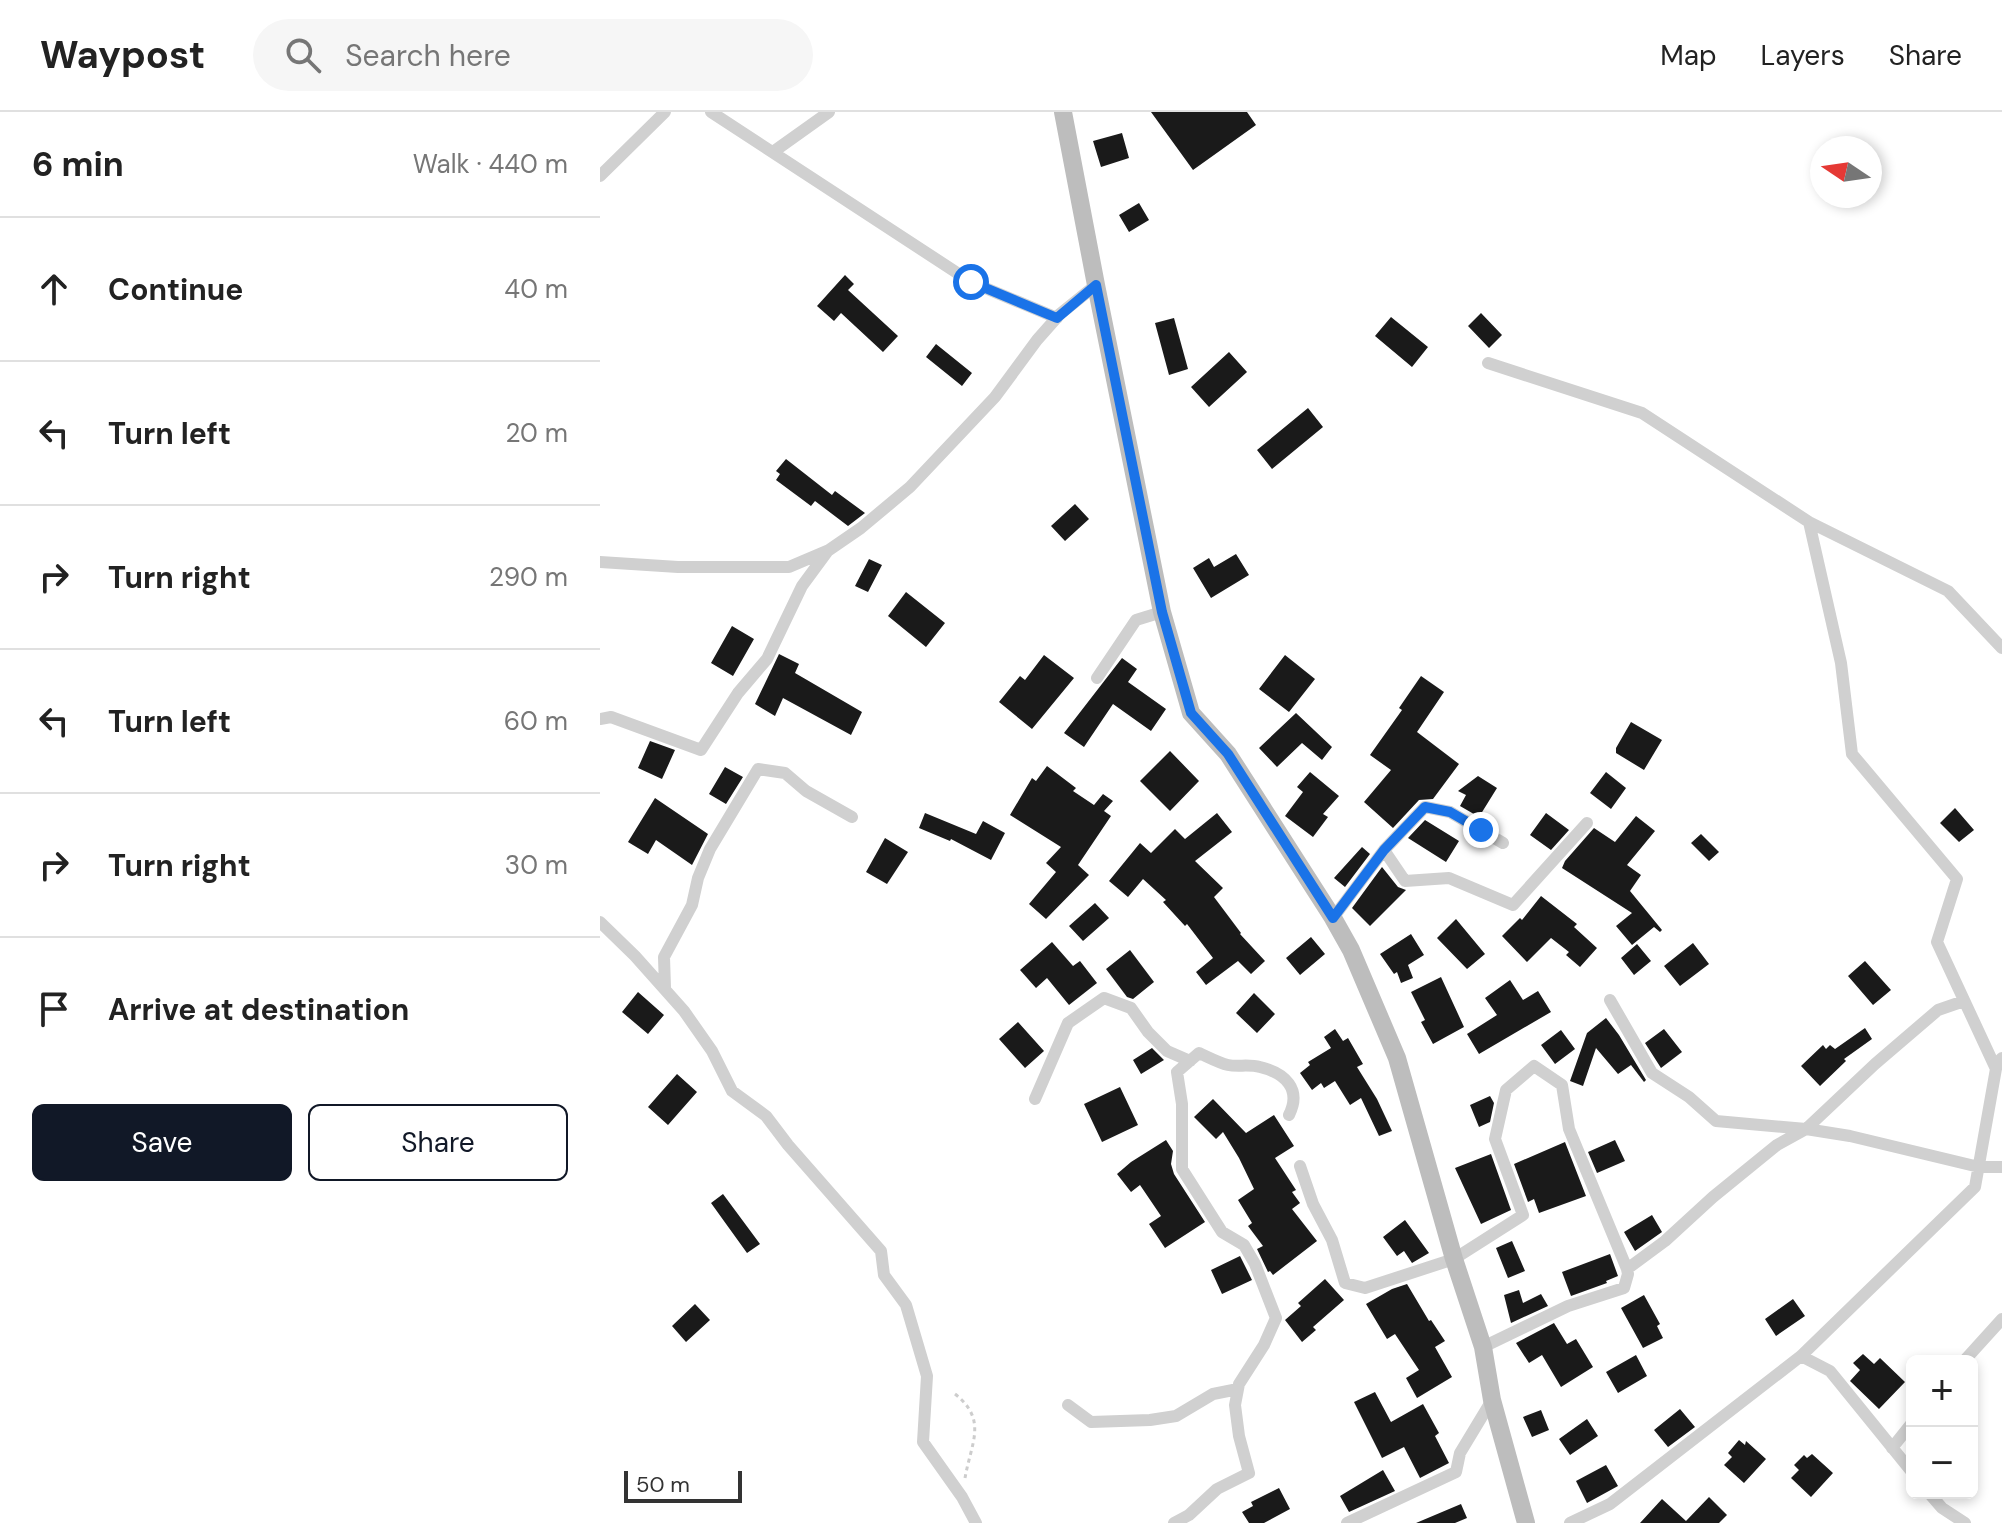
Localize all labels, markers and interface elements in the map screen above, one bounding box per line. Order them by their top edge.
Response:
search box [253,19,813,91]
text: Waypost [40,30,205,80]
icon: search [281,33,325,77]
text: Search here [345,36,511,75]
text: Map [1660,37,1717,74]
text: Layers [1761,37,1845,74]
text: Share [1889,37,1962,74]
north arrow [1810,136,1882,208]
text: 6 min [32,142,124,187]
text: Walk · 440 m [413,147,568,181]
route start [953,264,989,300]
icon: ahead [32,267,76,311]
text: Continue [108,270,243,309]
text: 40 m [504,272,568,306]
icon: left [32,411,76,455]
text: Turn left [108,414,231,453]
text: 20 m [505,416,568,450]
icon: right [32,555,76,599]
text: Turn right [108,558,251,597]
text: 290 m [489,560,568,594]
icon: left [32,699,76,743]
text: Turn left [108,702,231,741]
text: 60 m [504,704,568,738]
route end [1463,812,1499,848]
icon: right [32,843,76,887]
text: Turn right [108,846,251,885]
text: 30 m [505,848,568,882]
icon: arrive [32,987,76,1031]
text: Arrive at destination [108,990,409,1029]
button: Save [32,1104,292,1181]
button: Share [308,1104,568,1181]
map controls [1906,1355,1978,1499]
button: + [1906,1355,1978,1427]
button: − [1906,1427,1978,1499]
scale bar [624,1467,742,1503]
text: 50 m [636,1470,690,1499]

